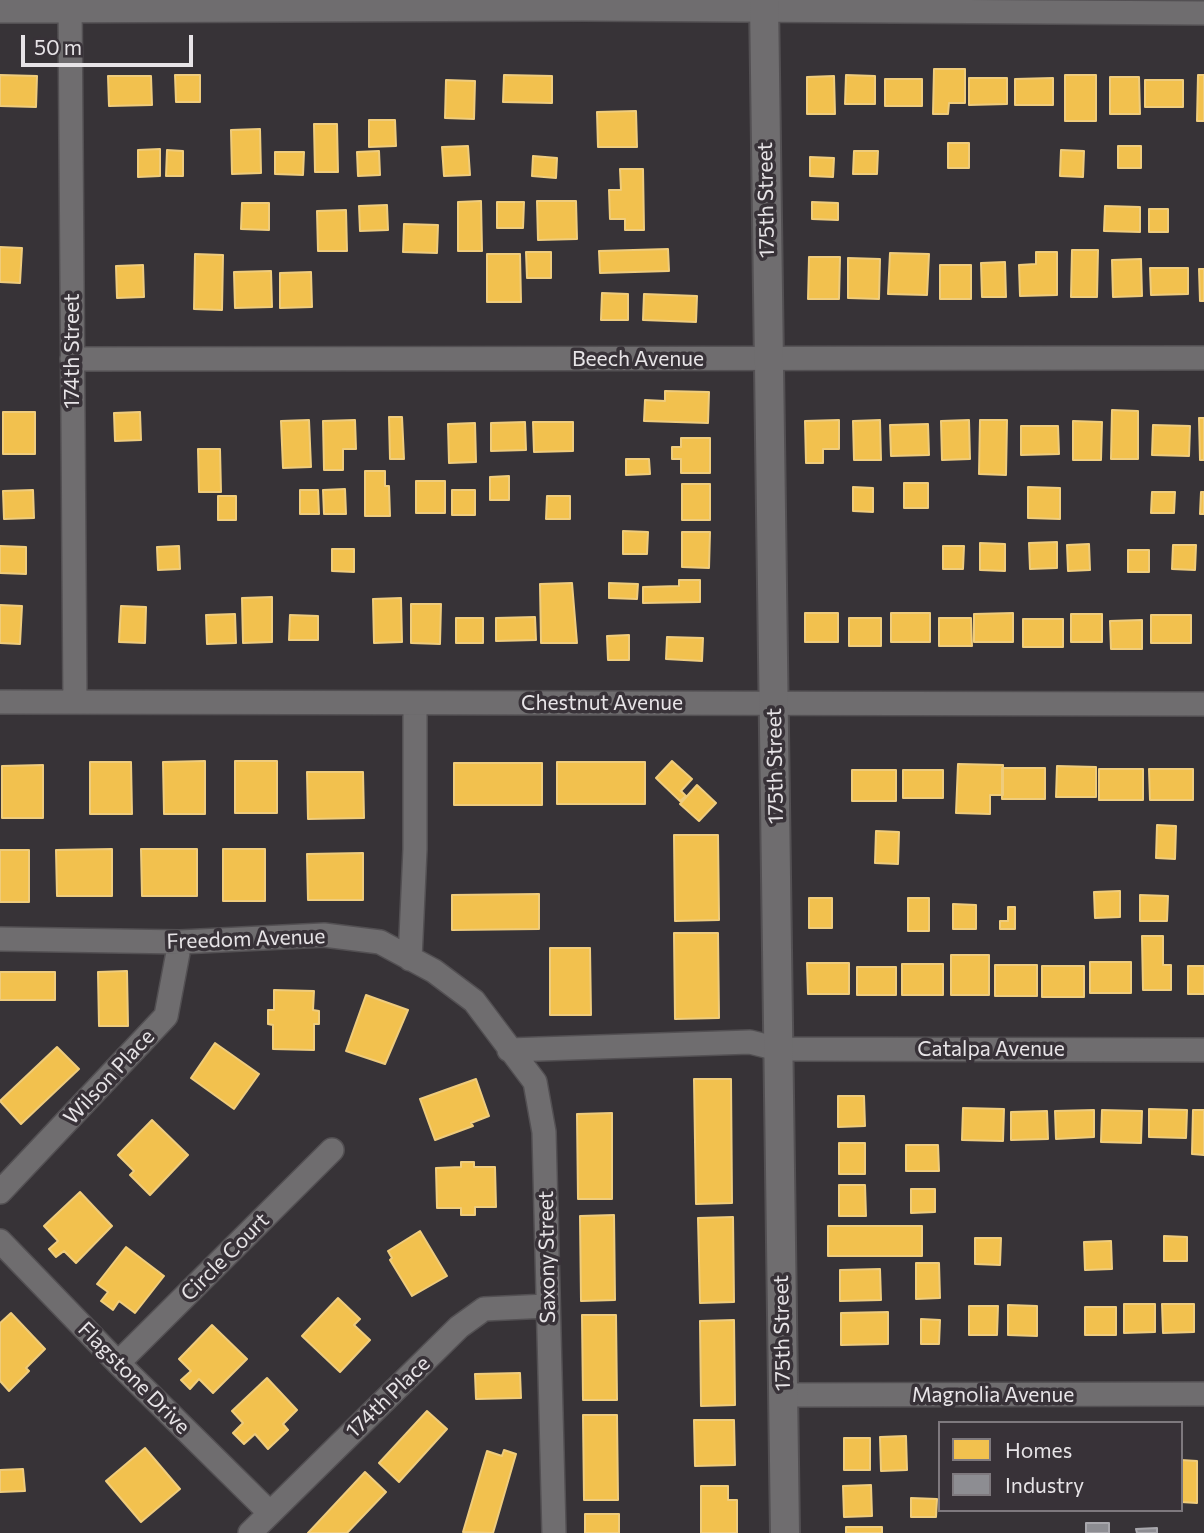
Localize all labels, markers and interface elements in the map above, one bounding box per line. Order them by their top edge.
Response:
scale bar [24,21,196,65]
text: 50 m [34,34,82,59]
street label: 175th Street [752,142,780,258]
street label: 174th Street [59,293,85,409]
street label: Beech Avenue [572,346,704,372]
street label: Chestnut Avenue [521,690,683,716]
street label: 175th Street [761,708,789,824]
street label: Freedom Avenue [166,924,326,954]
street label: Wilson Place [58,1024,160,1130]
street label: Catalpa Avenue [917,1036,1065,1062]
street label: Saxony Street [533,1190,561,1324]
street label: Circle Court [176,1208,274,1306]
street label: 175th Street [768,1275,796,1391]
street label: Flagstone Drive [73,1317,195,1439]
street label: 174th Place [341,1351,435,1443]
street label: Magnolia Avenue [912,1382,1074,1408]
legend [938,1421,1183,1512]
text: Homes [1005,1437,1072,1462]
text: Industry [1005,1472,1084,1497]

